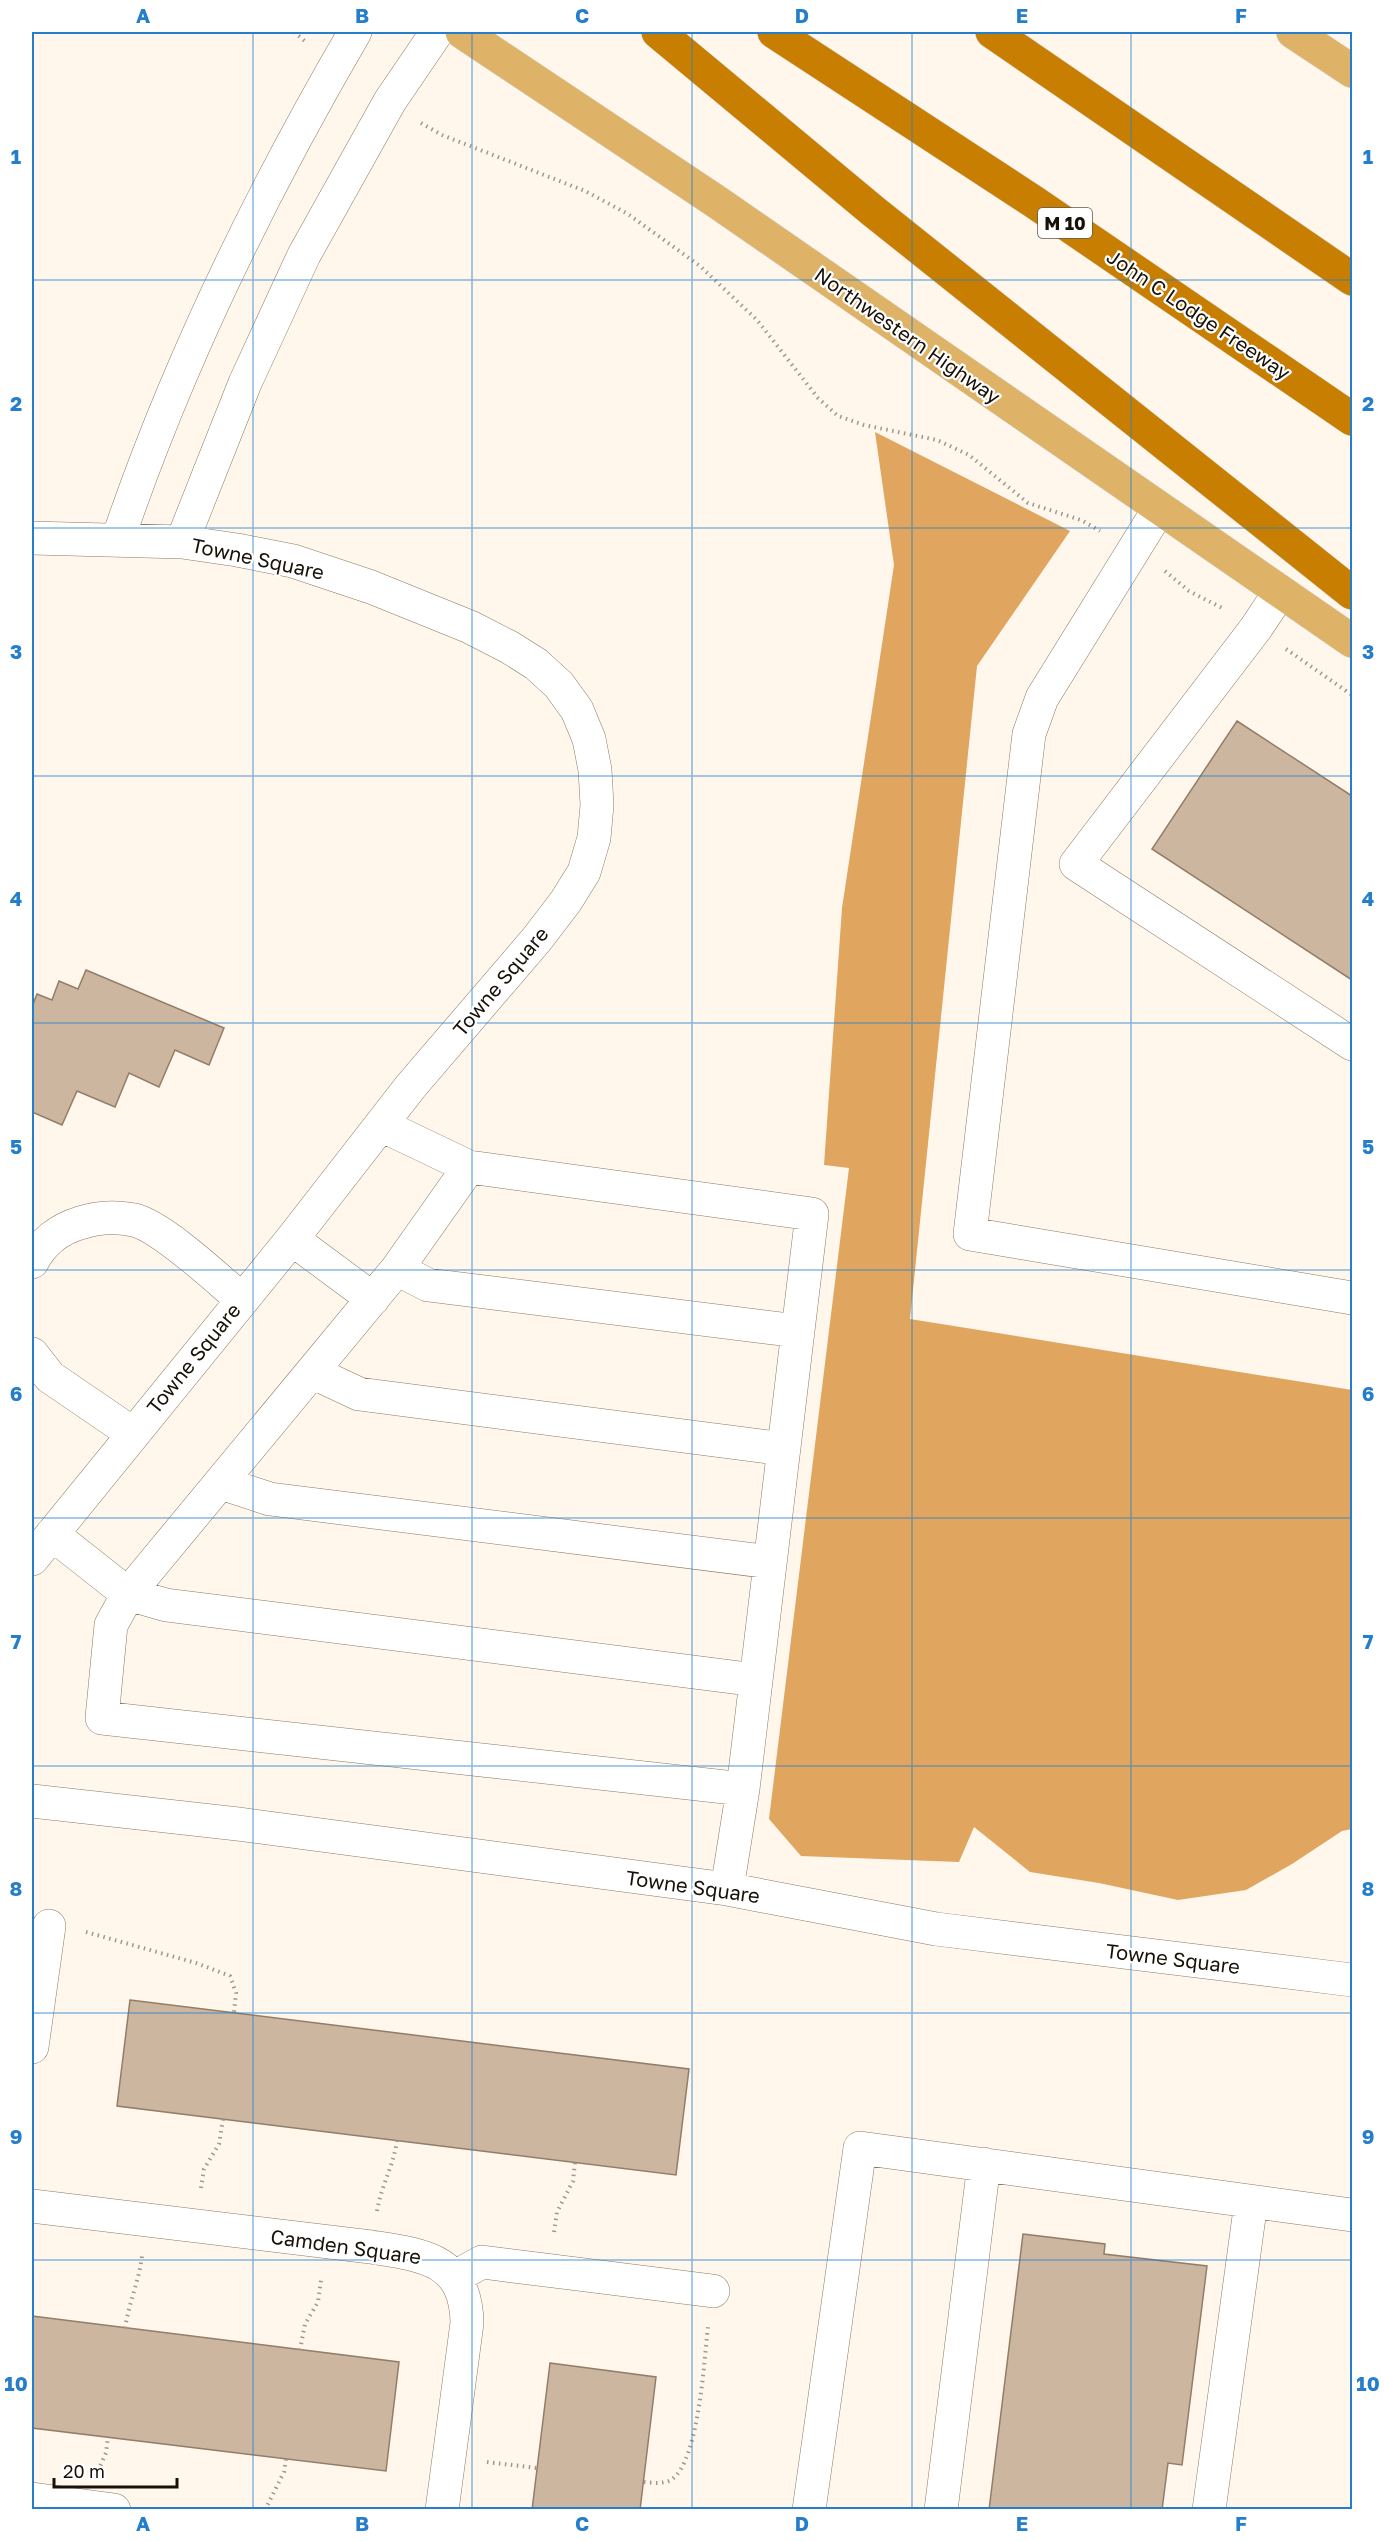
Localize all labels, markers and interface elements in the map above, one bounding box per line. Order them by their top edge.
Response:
text: A [136,3,150,27]
text: B [355,3,369,27]
text: C [575,3,589,27]
text: D [795,3,809,27]
text: E [1016,3,1028,27]
text: F [1235,3,1247,27]
text: 1 [11,144,21,168]
text: 1 [1363,144,1373,168]
road number: M 10 [1038,208,1092,238]
street label: John C Lodge Freeway [1103,244,1295,384]
street label: Northwestern Highway [810,262,1006,408]
text: 2 [10,391,22,415]
text: 2 [1362,391,1374,415]
street label: Towne Square [189,532,327,584]
text: 3 [10,639,22,663]
text: 3 [1362,639,1374,663]
text: 4 [10,886,22,910]
text: 4 [1362,886,1374,910]
street label: Towne Square [447,922,553,1040]
text: 5 [10,1134,22,1158]
text: 5 [1362,1134,1374,1158]
street label: Towne Square [141,1298,245,1418]
text: 6 [10,1381,22,1405]
text: 6 [1362,1381,1374,1405]
text: 7 [11,1629,22,1653]
text: 7 [1363,1629,1374,1653]
street label: Towne Square [624,1865,762,1907]
text: 8 [10,1876,22,1900]
text: 8 [1362,1876,1374,1900]
street label: Towne Square [1104,1938,1242,1978]
text: 9 [10,2124,22,2148]
text: 9 [1362,2124,1374,2148]
street label: Camden Square [269,2224,423,2268]
text: 10 [4,2371,28,2395]
text: 10 [1356,2371,1380,2395]
scale bar [54,2451,177,2489]
text: 20 m [63,2460,105,2482]
text: A [136,2511,150,2535]
text: B [355,2511,369,2535]
text: C [575,2511,589,2535]
text: D [795,2511,809,2535]
text: E [1016,2511,1028,2535]
text: F [1235,2511,1247,2535]

